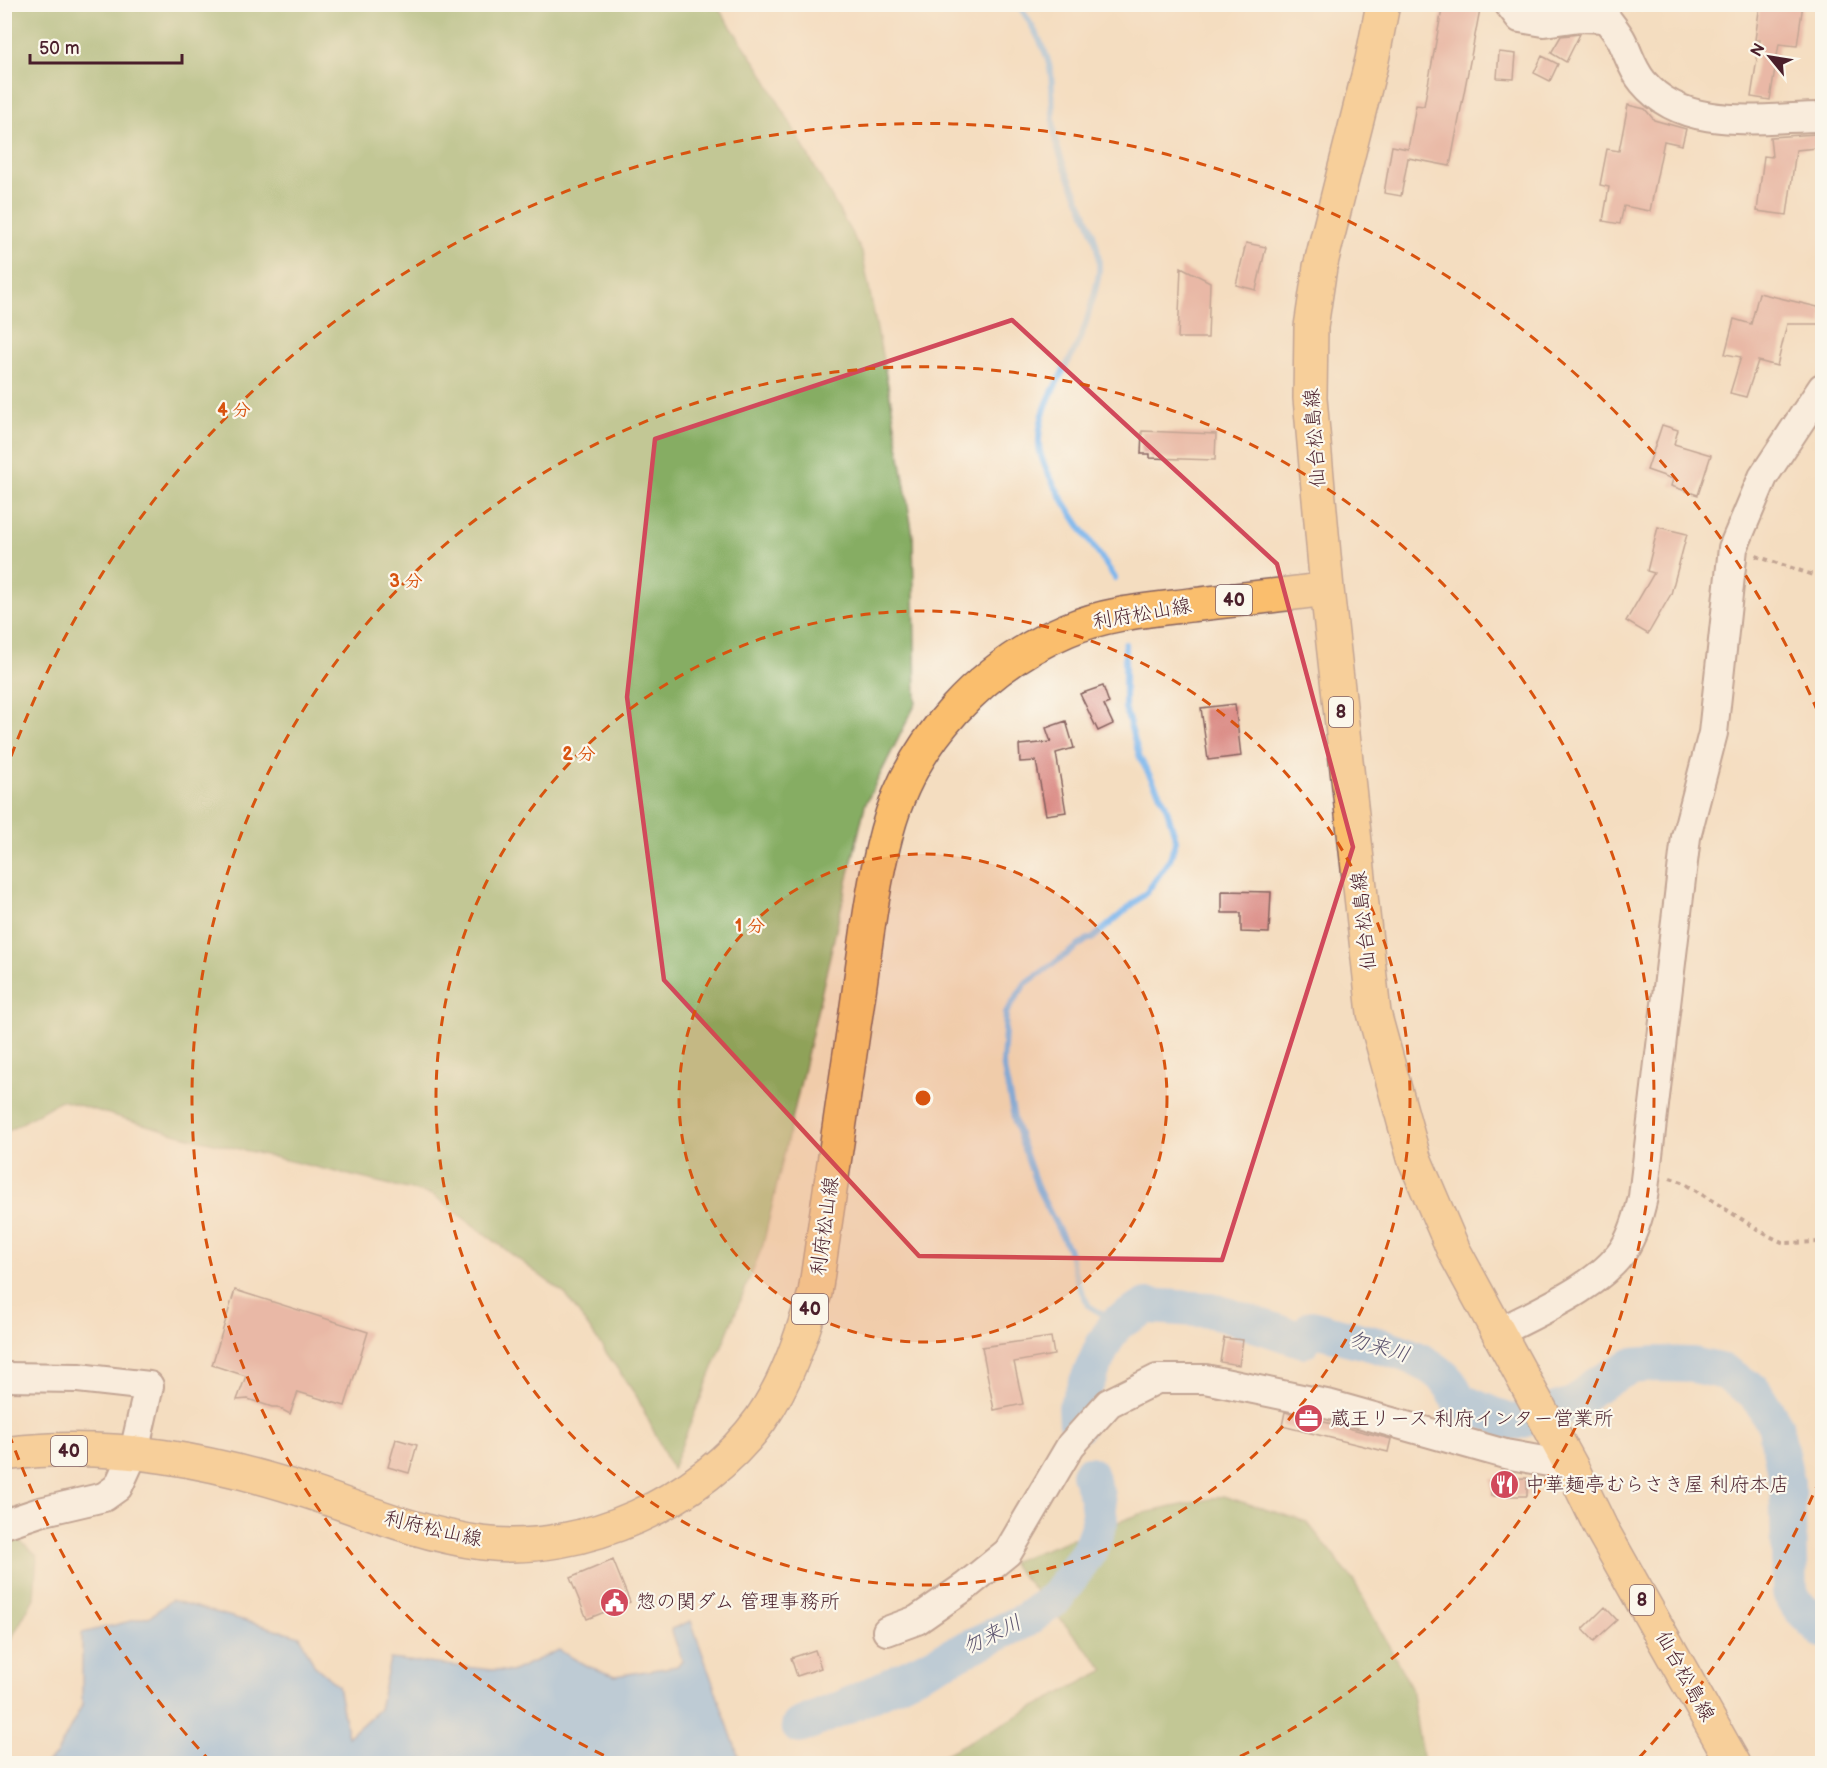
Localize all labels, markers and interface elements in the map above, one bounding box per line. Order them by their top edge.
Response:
scale bar [30,27,182,65]
north arrow [1740,27,1800,87]
text: 50 m [39,38,80,59]
text: N [1747,40,1770,60]
street label: 仙台松島線 [1300,387,1330,489]
text: 4 分 [217,400,251,421]
text: 3 分 [389,571,423,592]
road number: 40 [1216,585,1252,615]
street label: 利府松山線 [1091,593,1193,635]
road number: 8 [1329,697,1353,727]
text: 2 分 [562,744,596,765]
street label: 仙台松島線 [1347,870,1381,972]
text: 1 分 [735,916,765,937]
centre of rings [913,1088,933,1108]
street label: 利府松山線 [806,1175,844,1277]
road number: 40 [792,1294,828,1324]
water label: 勿来川 [1345,1326,1413,1368]
office icon: 蔵王リース 利府インター営業所 [1293,1403,1325,1435]
place label: 蔵王リース 利府インター営業所 [1330,1407,1613,1431]
road number: 40 [51,1436,87,1466]
restaurant icon: 中華麺亭むらさき屋 利府本店 [1488,1469,1520,1501]
place label: 中華麺亭むらさき屋 利府本店 [1525,1473,1790,1497]
street label: 利府松山線 [382,1506,484,1552]
road number: 8 [1630,1585,1654,1615]
public building icon: 惣の関ダム 管理事務所 [599,1586,631,1618]
place label: 惣の関ダム 管理事務所 [636,1590,840,1614]
water label: 勿来川 [958,1610,1026,1660]
street label: 仙台松島線 [1650,1626,1720,1726]

